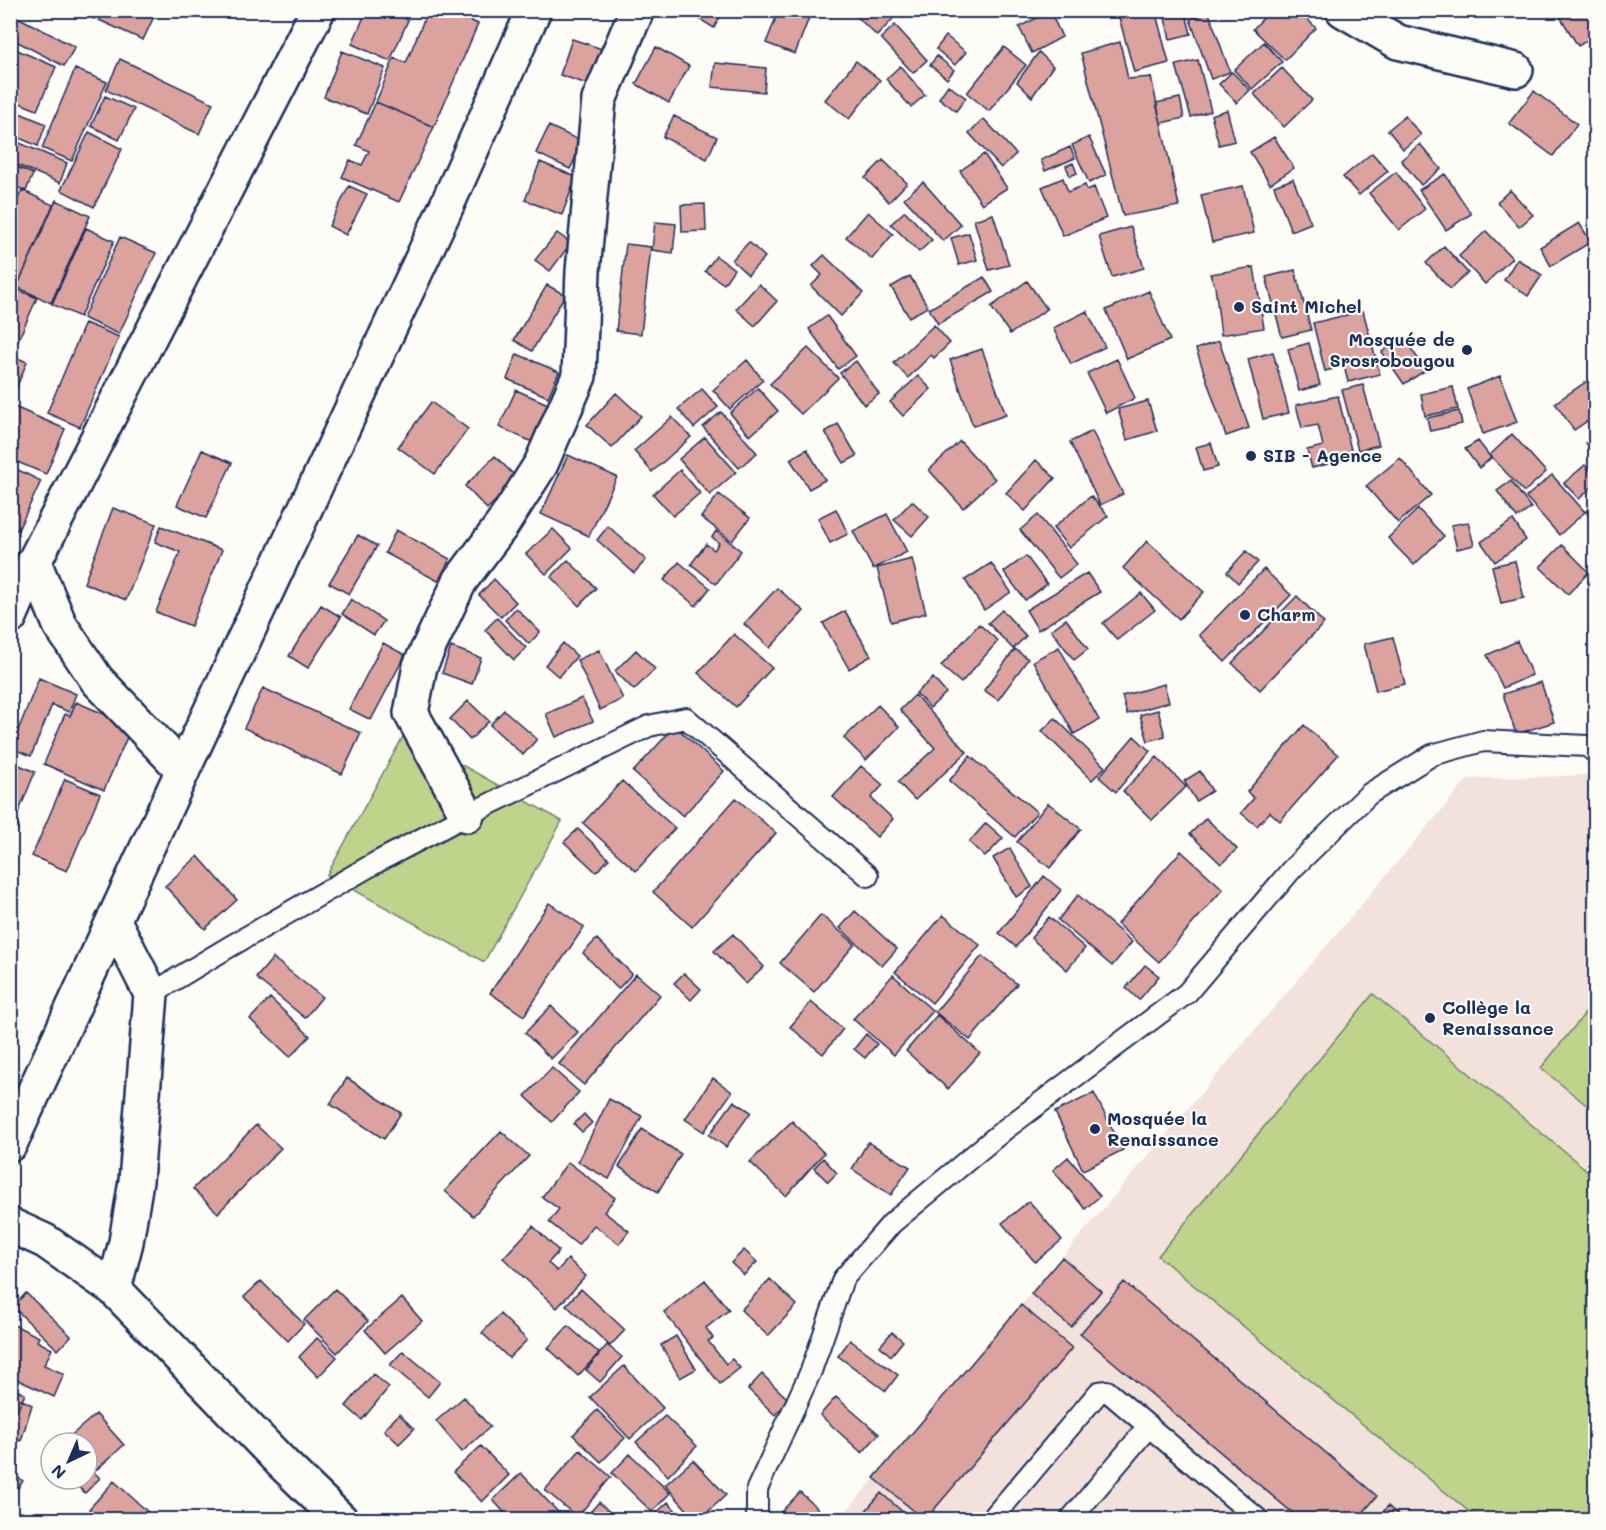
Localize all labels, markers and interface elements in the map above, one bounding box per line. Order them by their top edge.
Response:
place label: Saint Michel [1251,294,1362,318]
marker: Saint Michel [1232,300,1246,314]
place label: Mosquée de Srosrobougou [1329,327,1455,372]
marker: Mosquée de Srosrobougou [1460,343,1474,357]
place label: SIB - Agence [1263,443,1382,467]
marker: SIB - Agence [1244,449,1258,463]
place label: Charm [1257,602,1316,626]
marker: Charm [1238,608,1252,622]
place label: Collège la Renaissance [1442,995,1554,1040]
marker: Collège la Renaissance [1423,1011,1437,1025]
place label: Mosquée la Renaissance [1107,1106,1219,1151]
marker: Mosquée la Renaissance [1088,1122,1102,1136]
north arrow [39,1431,99,1491]
text: N [47,1460,70,1484]

